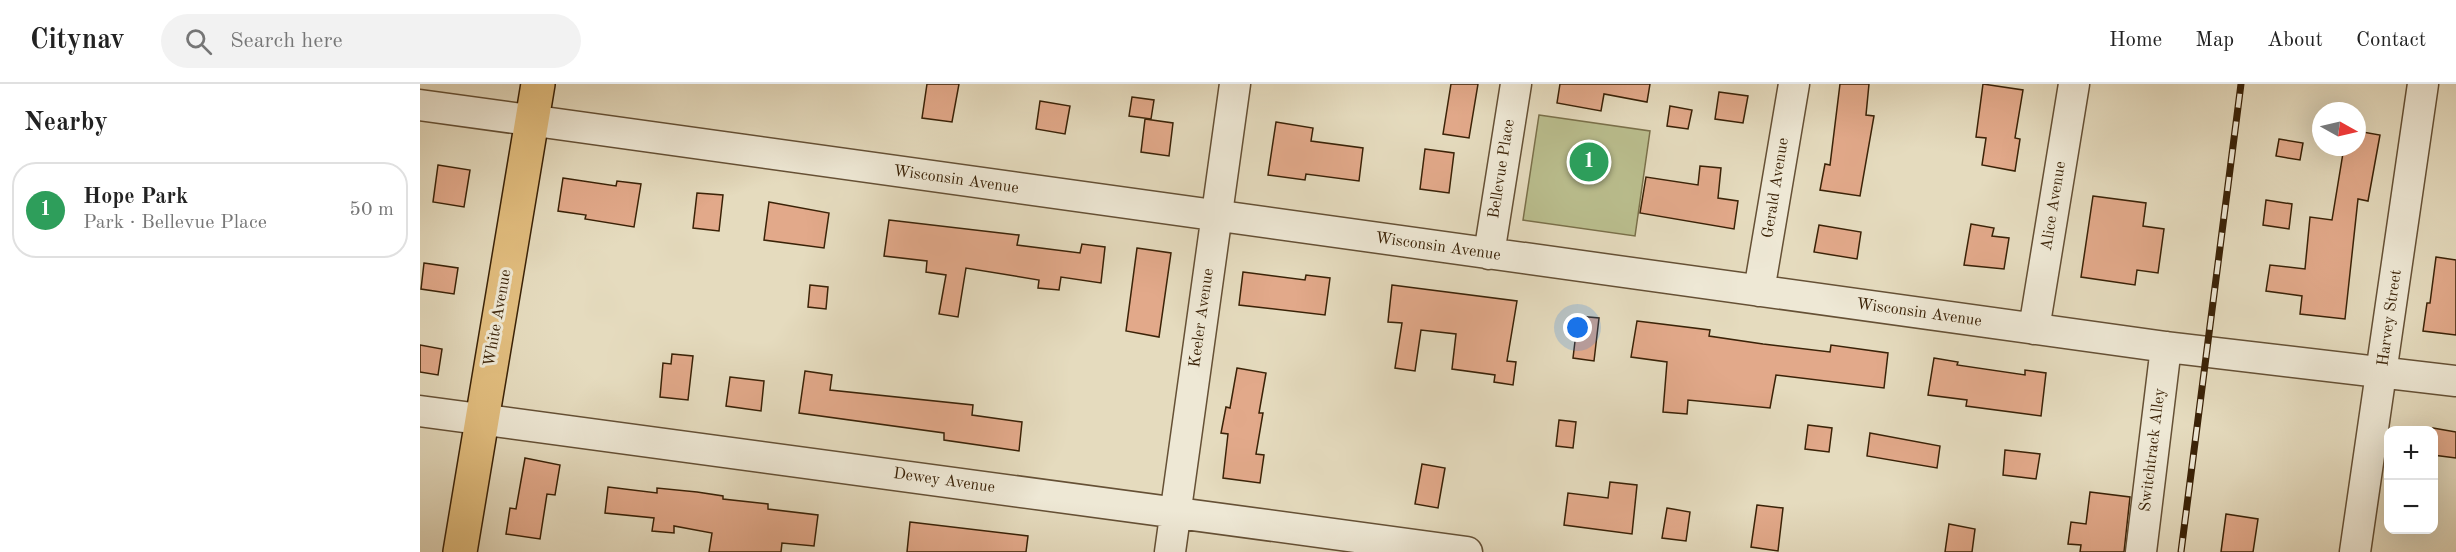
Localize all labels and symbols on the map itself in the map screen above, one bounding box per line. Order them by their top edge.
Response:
north arrow [2312,102,2366,156]
street label: Bellevue Place [1486,118,1518,220]
street label: Gerald Avenue [1760,137,1792,239]
pin: 1 [1570,140,1608,184]
street label: Alice Avenue [2039,160,2069,252]
street label: Wisconsin Avenue [892,163,1020,197]
street label: Wisconsin Avenue [1374,230,1502,264]
street label: Keeler Avenue [1187,267,1217,369]
street label: White Avenue [482,268,514,368]
street label: Harvey Street [2375,268,2405,367]
street label: Wisconsin Avenue [1855,296,1983,330]
your location [1563,313,1592,342]
street label: Switchtrack Alley [2137,387,2169,513]
street label: Dewey Avenue [892,466,996,496]

